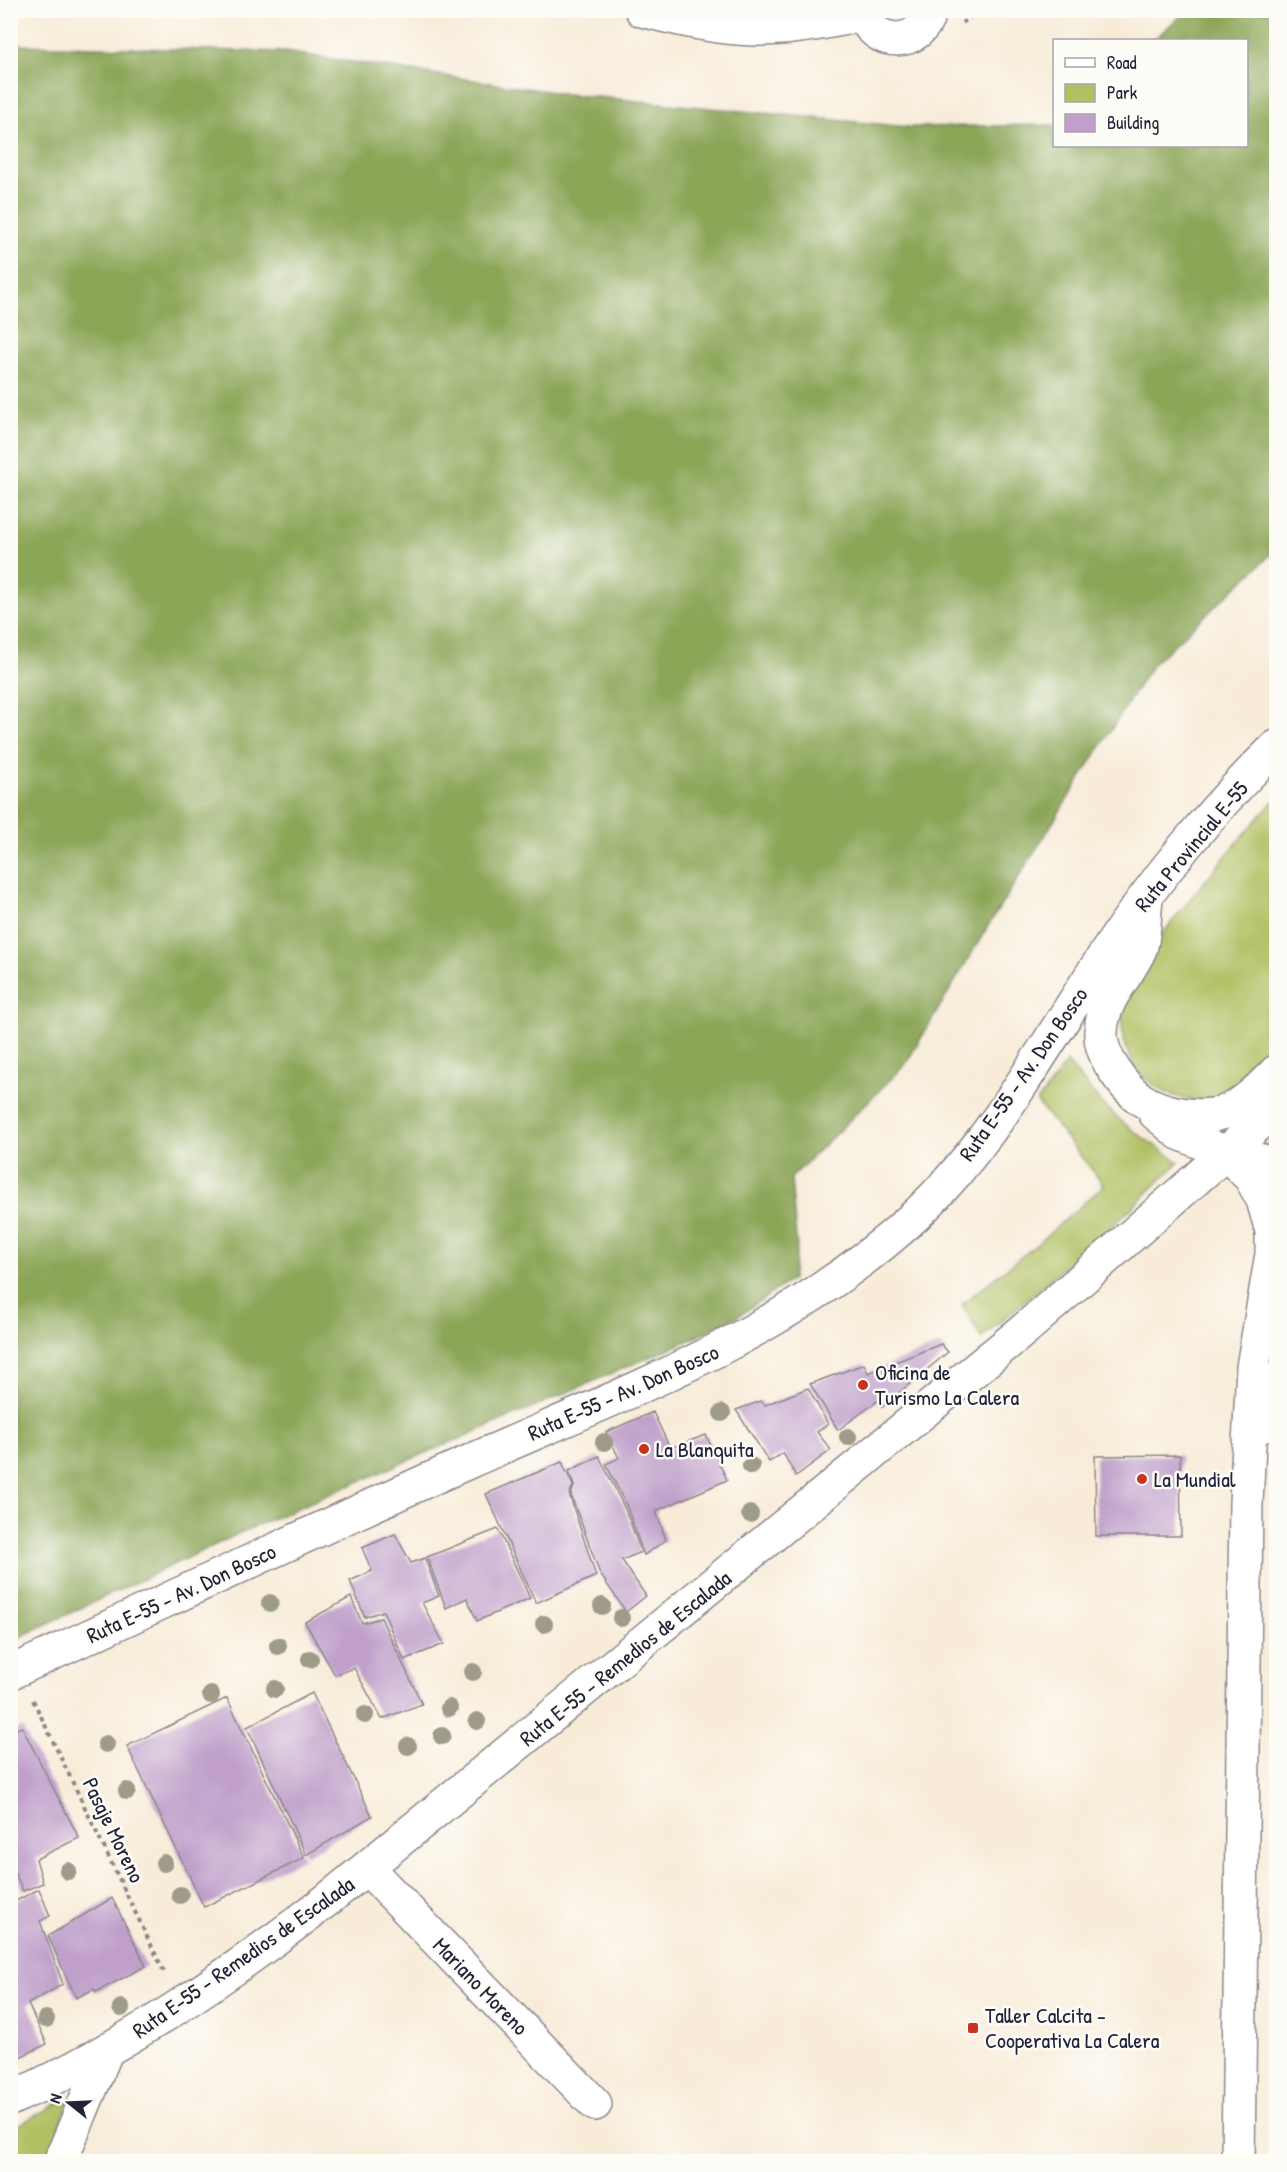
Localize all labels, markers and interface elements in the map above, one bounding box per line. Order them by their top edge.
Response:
legend [1053,39,1248,147]
text: Road [1107,50,1137,75]
text: Park [1107,80,1138,105]
text: Building [1107,110,1159,135]
street label: Ruta Provincial E-55 [1127,774,1255,918]
street label: Ruta E-55 - Av. Don Bosco [952,981,1094,1167]
street label: Ruta E-55 - Av. Don Bosco [523,1336,723,1448]
place label: Oficina de Turismo La Calera [875,1357,1019,1412]
marker: Oficina de Turismo La Calera [856,1378,870,1392]
place label: La Blanquita [656,1434,754,1464]
marker: La Blanquita [637,1442,651,1456]
place label: La Mundial [1154,1464,1236,1494]
marker: La Mundial [1135,1472,1149,1486]
street label: Ruta E-55 - Av. Don Bosco [81,1536,281,1650]
street label: Ruta E-55 - Remedios de Escalada [513,1563,737,1753]
street label: Pasaje Moreno [76,1773,152,1888]
street label: Ruta E-55 - Remedios de Escalada [126,1869,360,2045]
street label: Mariano Moreno [427,1930,536,2042]
place label: Taller Calcita - Cooperativa La Calera [985,2000,1160,2055]
marker: Taller Calcita - Cooperativa La Calera [966,2021,980,2035]
north arrow [39,2073,99,2133]
text: N [43,2090,67,2106]

